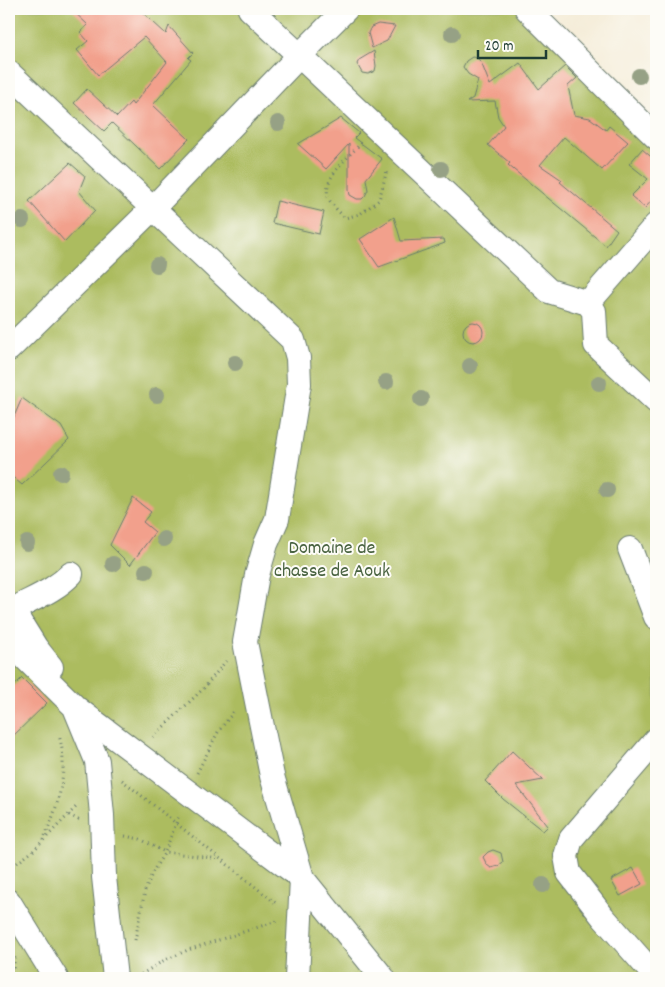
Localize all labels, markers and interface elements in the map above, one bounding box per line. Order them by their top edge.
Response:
scale bar [478,28,545,60]
text: 20 m [485,36,513,58]
park label: Domaine de chasse de Aouk [274,535,390,586]

